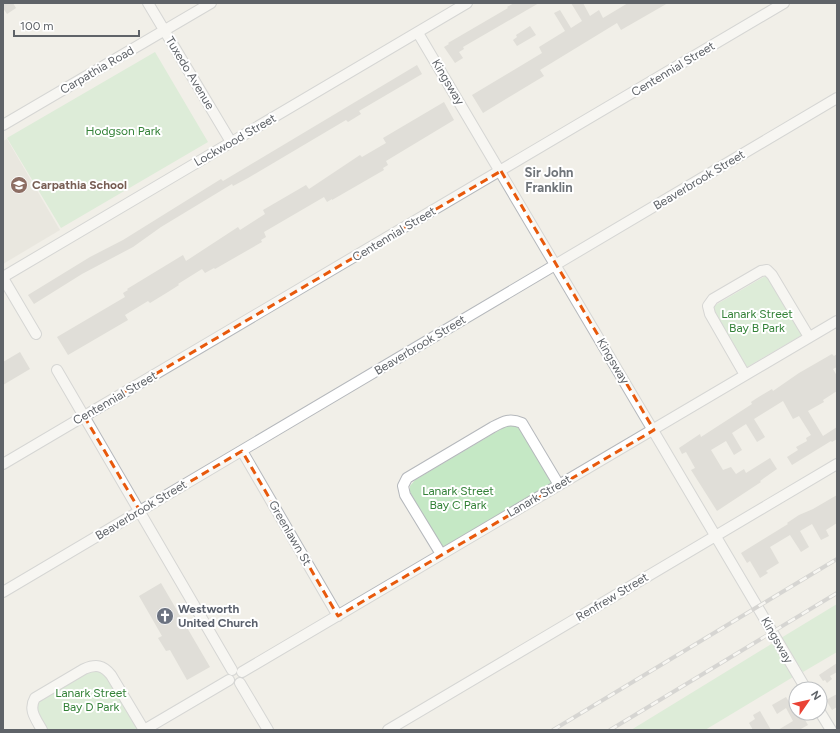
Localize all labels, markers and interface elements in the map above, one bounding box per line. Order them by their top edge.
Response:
scale bar [14,12,139,38]
text: 100 m [20,19,54,33]
street label: Tuxedo Avenue [163,34,217,112]
street label: Centennial Street [629,38,717,99]
street label: Carpathia Road [58,43,136,97]
street label: Kingsway [429,57,467,108]
street label: Lockwood Street [192,111,279,169]
park label: Hodgson Park [85,124,161,138]
street label: Beaverbrook Street [651,147,748,213]
district label: Sir John Franklin [525,165,573,195]
school or university icon: Carpathia School [9,175,29,195]
place label: Carpathia School [32,178,127,192]
street label: Centennial Street [350,203,438,264]
park label: Lanark Street Bay B Park [721,307,793,335]
street label: Beaverbrook Street [372,312,469,378]
street label: Kingsway [594,336,632,387]
street label: Centennial Street [71,368,160,428]
street label: Lanark Street [504,472,574,520]
street label: Beaverbrook Street [93,477,190,543]
park label: Lanark Street Bay C Park [422,484,494,512]
street label: Greenlawn St [266,498,314,568]
street label: Renfrew Street [573,570,651,624]
place label: Westworth United Church [178,602,258,630]
church icon: Westworth United Church [155,606,175,626]
street label: Kingsway [758,614,796,666]
north arrow [788,681,828,721]
park label: Lanark Street Bay D Park [55,686,127,714]
text: N [808,689,824,703]

